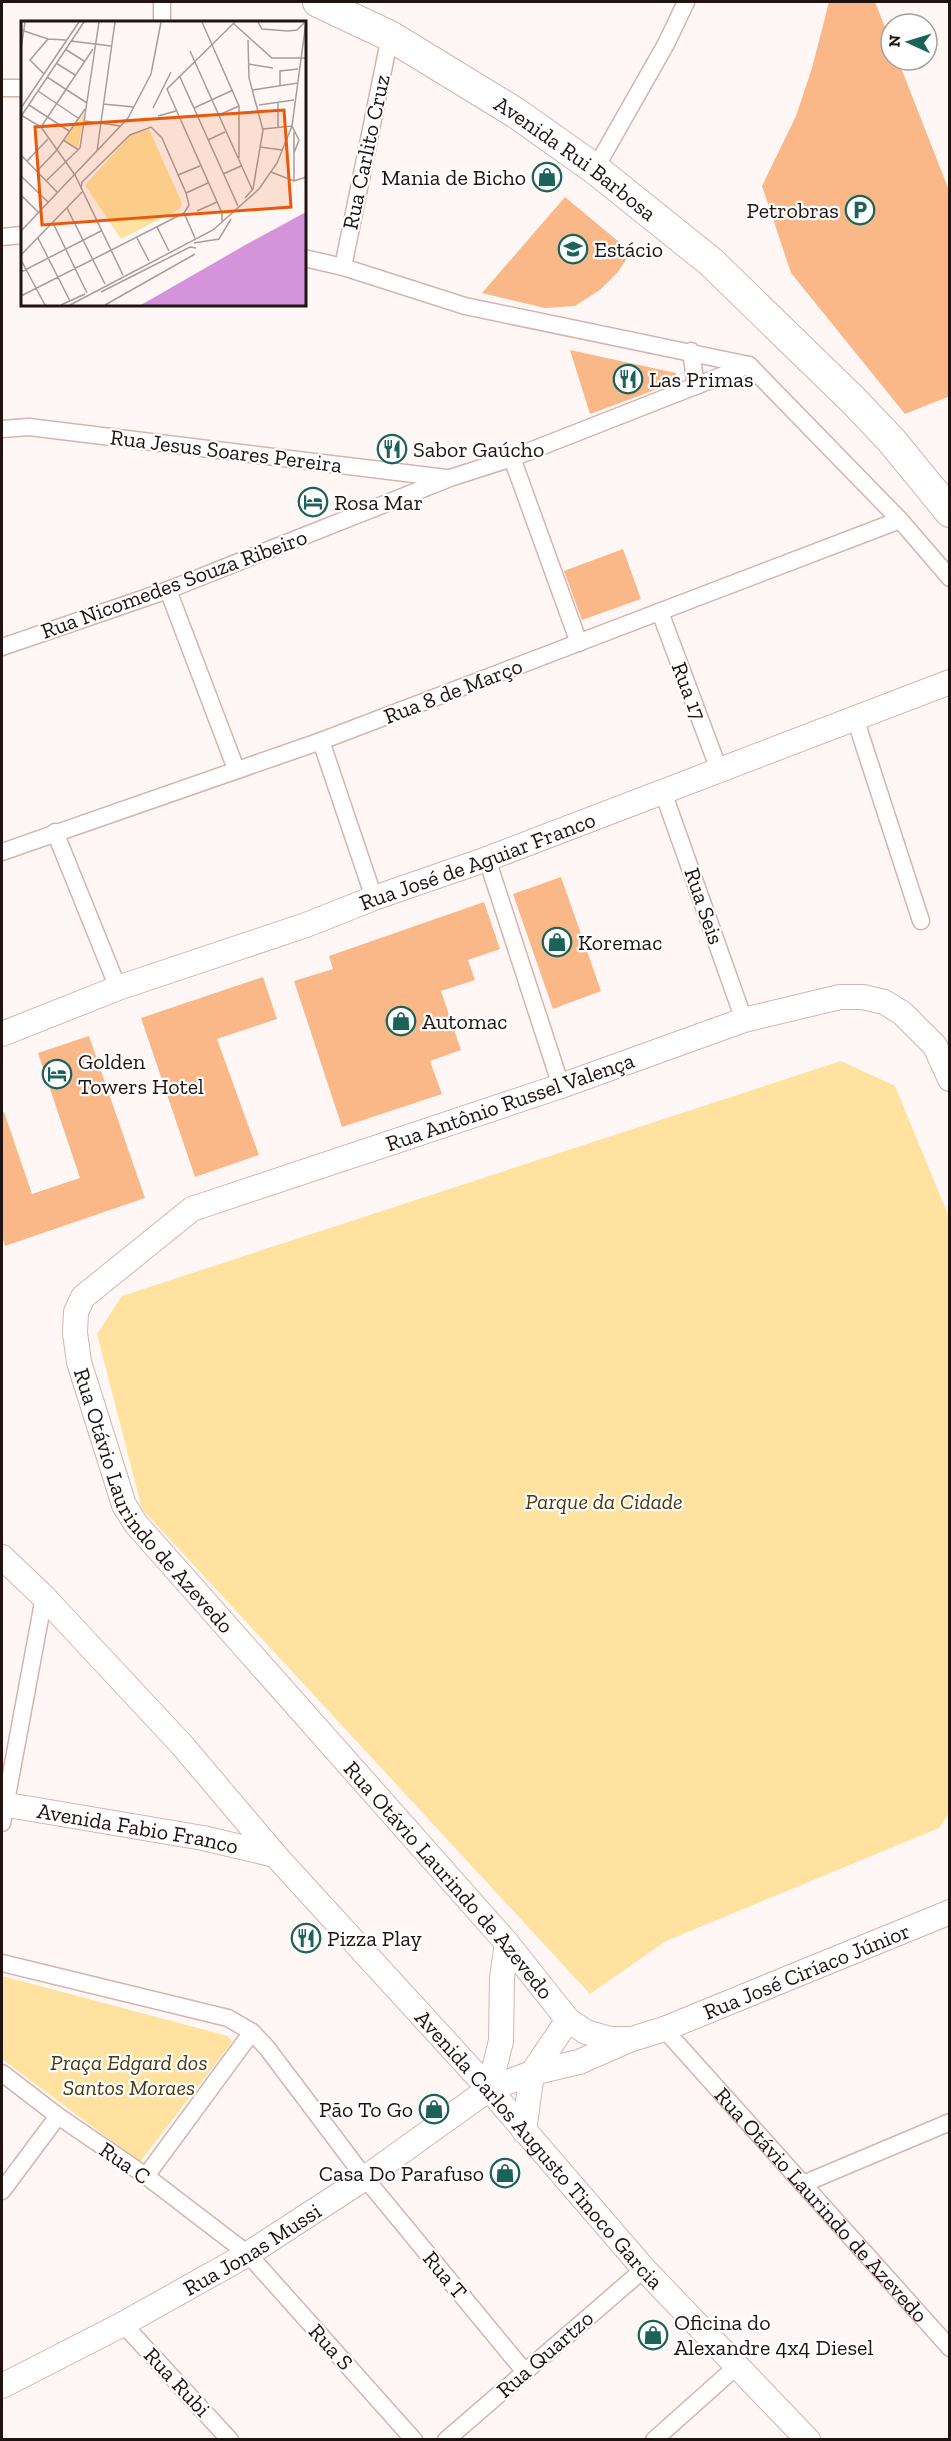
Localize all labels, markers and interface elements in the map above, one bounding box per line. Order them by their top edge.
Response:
north arrow [879,12,939,72]
inset map [21,21,306,306]
text: N [885,34,904,48]
street label: Rua Carlito Cruz [336,72,396,232]
street label: Avenida Rui Barbosa [490,90,662,227]
shop icon: Mania de Bicho [531,161,563,193]
place label: Mania de Bicho [381,164,526,191]
parking icon: Petrobras [844,194,876,226]
place label: Petrobras [747,197,839,224]
school or university icon: Estácio [557,233,589,265]
place label: Estácio [594,236,663,263]
restaurant icon: Las Primas [612,363,644,395]
place label: Las Primas [649,366,754,393]
street label: Rua Jesus Soares Pereira [108,423,344,479]
restaurant icon: Sabor Gaúcho [376,433,408,465]
place label: Sabor Gaúcho [413,436,544,463]
hotel icon: Rosa Mar [297,486,329,518]
place label: Rosa Mar [334,489,423,516]
street label: Rua Nicomedes Souza Ribeiro [37,523,311,645]
street label: Rua 8 de Março [380,652,526,730]
street label: Rua 17 [666,658,713,724]
street label: Rua José de Aguiar Franco [355,805,599,916]
street label: Rua Seis [678,864,730,948]
shop icon: Koremac [541,926,573,958]
place label: Koremac [578,929,662,956]
shop icon: Automac [385,1005,417,1037]
place label: Automac [422,1008,507,1035]
street label: Rua Antônio Russel Valença [382,1047,638,1157]
place label: Golden Towers Hotel [78,1048,204,1100]
hotel icon: Golden Towers Hotel [41,1058,73,1090]
street label: Rua Otávio Laurindo de Azevedo [68,1364,240,1639]
park label: Parque da Cidade [525,1488,683,1515]
street label: Rua Otávio Laurindo de Azevedo [338,1755,560,2004]
street label: Avenida Fabio Franco [35,1797,241,1859]
street label: Rua José Ciríaco Júnior [699,1916,914,2025]
restaurant icon: Pizza Play [290,1922,322,1954]
place label: Pizza Play [327,1925,422,1952]
street label: Avenida Carlos Augusto Tinoco Garcia [410,2004,669,2295]
park label: Praça Edgard dos Santos Moraes [50,2049,208,2101]
street label: Rua Otávio Laurindo de Azevedo [709,2082,934,2328]
shop icon: Pão To Go [418,2093,450,2125]
place label: Pão To Go [319,2096,413,2123]
street label: Rua C [94,2136,156,2190]
shop icon: Casa Do Parafuso [489,2157,521,2189]
place label: Casa Do Parafuso [319,2160,484,2187]
street label: Rua Jonas Mussi [178,2197,326,2301]
street label: Rua T [417,2245,473,2305]
street label: Rua Quartzo [491,2305,599,2403]
place label: Oficina do Alexandre 4x4 Diesel [674,2309,873,2361]
street label: Rua S [303,2318,359,2376]
shop icon: Oficina do Alexandre 4x4 Diesel [637,2319,669,2351]
street label: Rua Rubi [138,2342,216,2422]

